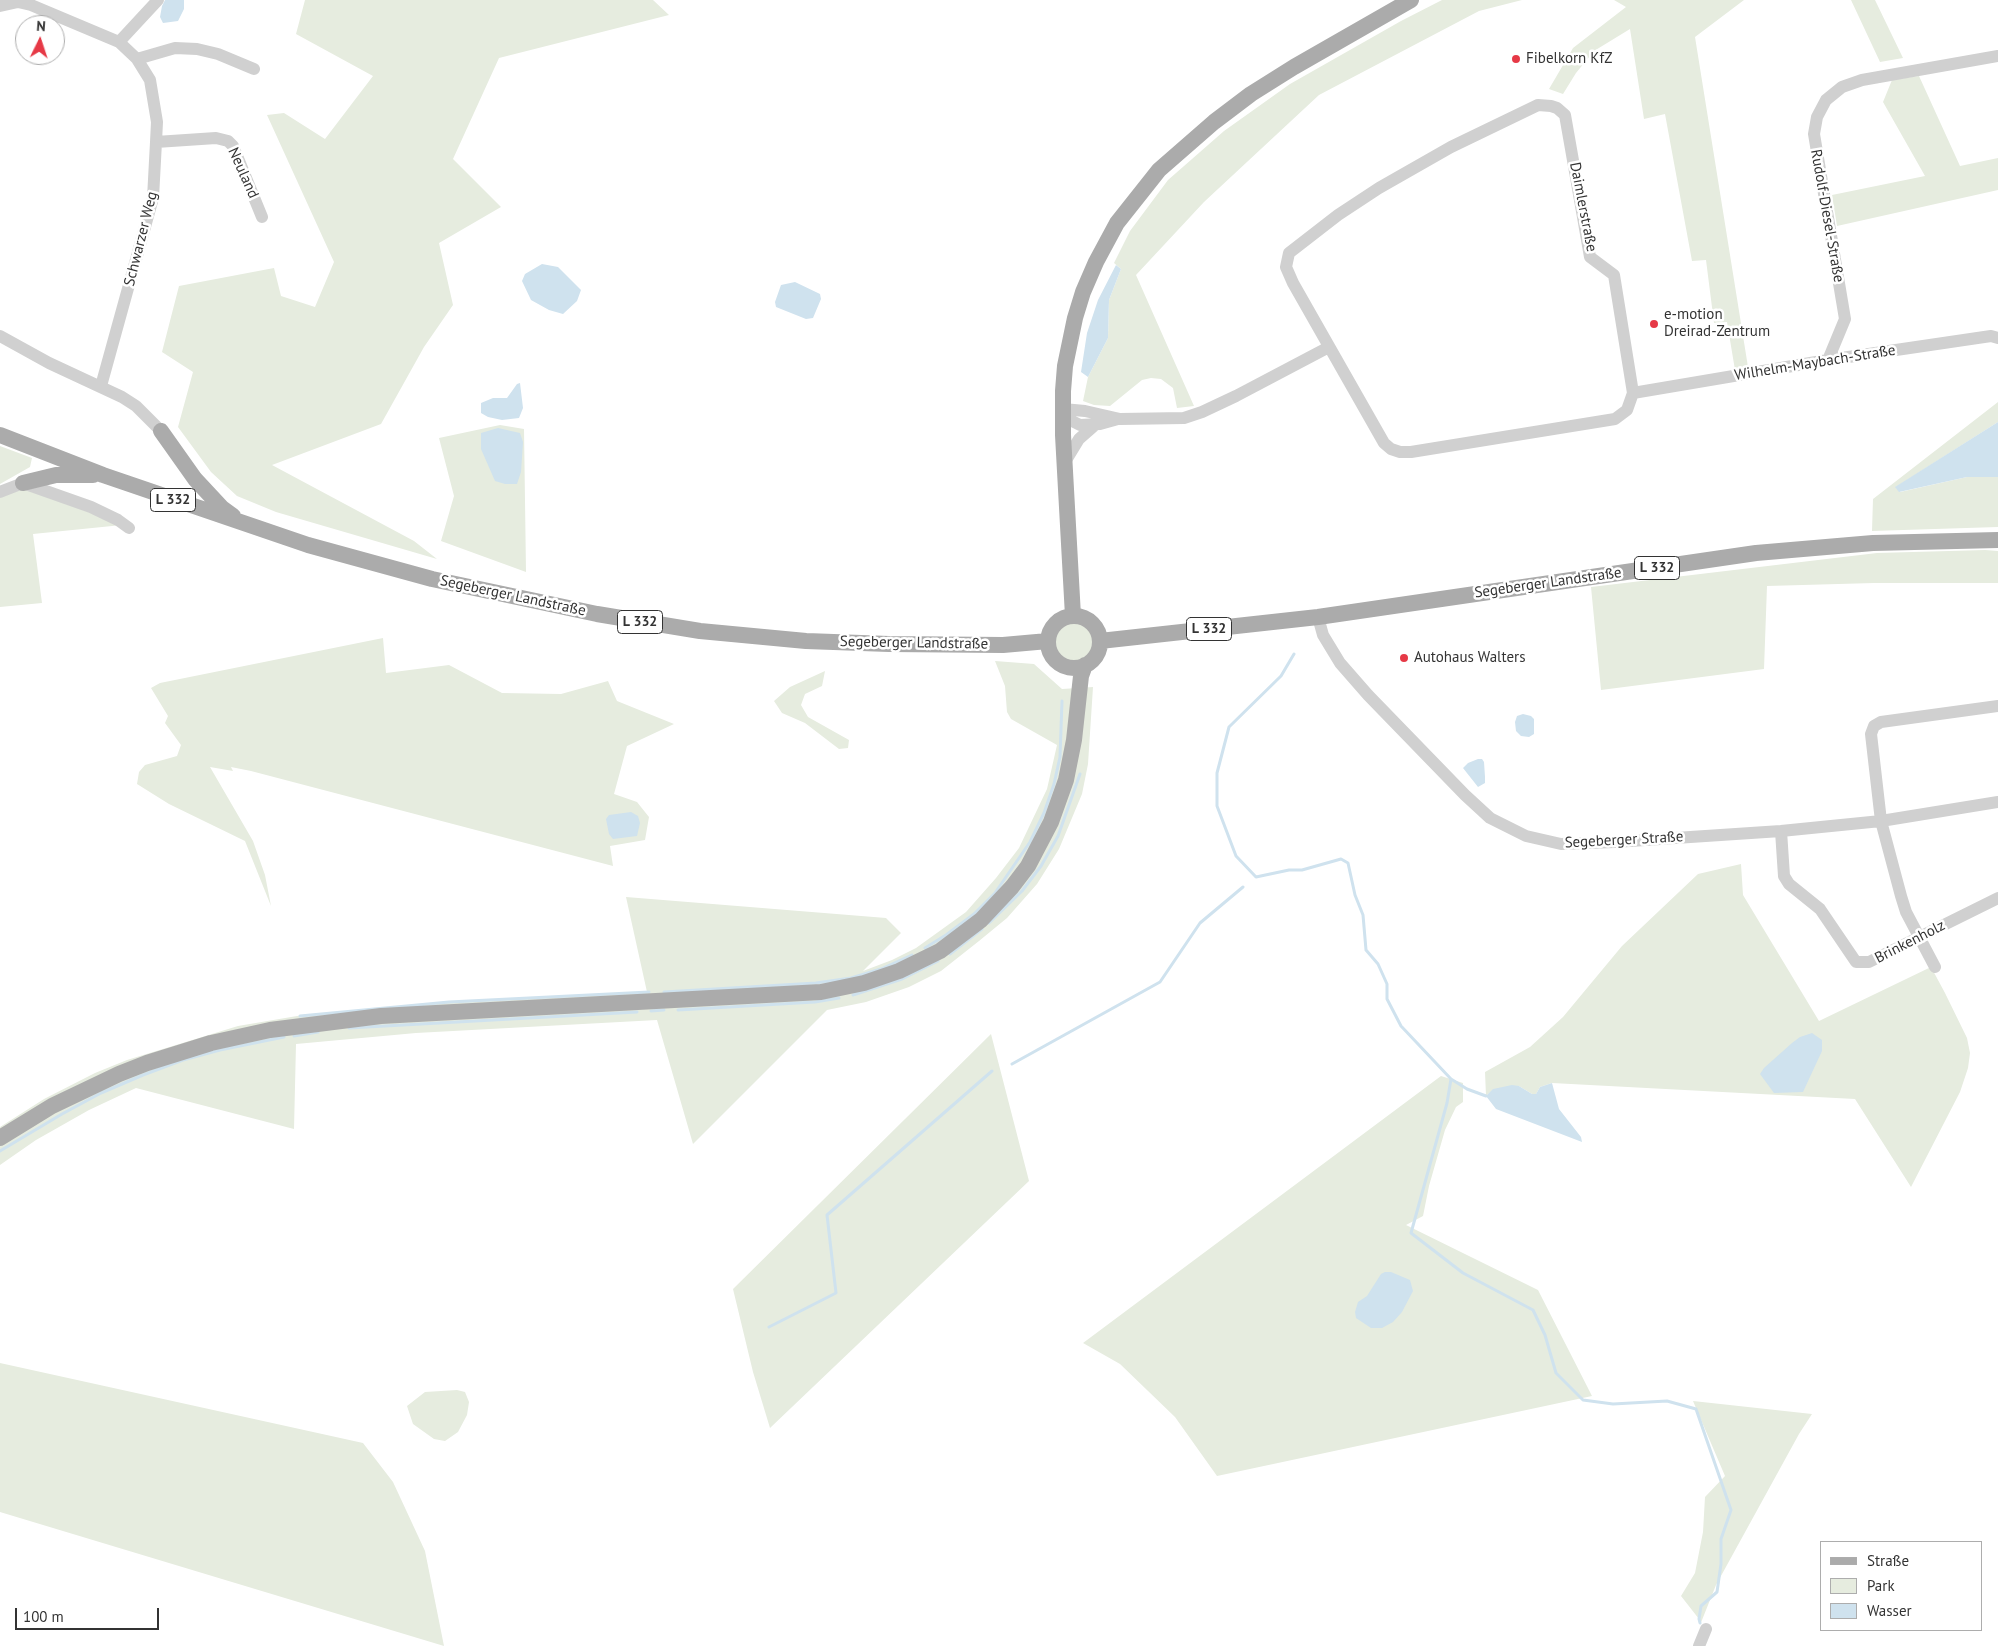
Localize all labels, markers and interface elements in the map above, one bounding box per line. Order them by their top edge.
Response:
north arrow [15,15,65,65]
text: N [36,17,46,35]
place label: Fibelkorn KfZ [1526,50,1612,68]
marker: Fibelkorn KfZ [1510,53,1522,65]
street label: Neuland [224,145,262,201]
street label: Rudolf-Diesel-Straße [1806,148,1848,284]
street label: Daimlerstraße [1565,161,1601,253]
street label: Schwarzer Weg [121,190,161,288]
place label: e-motion Dreirad-Zentrum [1664,306,1770,341]
marker: e-motion Dreirad-Zentrum [1648,318,1660,330]
street label: Wilhelm-Maybach-Straße [1733,341,1897,385]
road number: L 332 [150,488,196,512]
road number: L 332 [1634,556,1680,580]
street label: Segeberger Landstraße [1473,564,1623,602]
street label: Segeberger Landstraße [439,572,587,620]
road number: L 332 [618,610,662,634]
road number: L 332 [1186,618,1232,640]
street label: Segeberger Landstraße [840,633,988,653]
place label: Autohaus Walters [1414,649,1525,667]
marker: Autohaus Walters [1398,652,1410,664]
street label: Segeberger Straße [1564,828,1684,852]
street label: Brinkenholz [1872,917,1948,967]
legend [1820,1541,1983,1631]
text: Straße [1867,1551,1909,1570]
text: Park [1867,1576,1895,1595]
scale bar [18,1598,161,1630]
text: Wasser [1867,1601,1912,1620]
text: 100 m [23,1607,64,1626]

